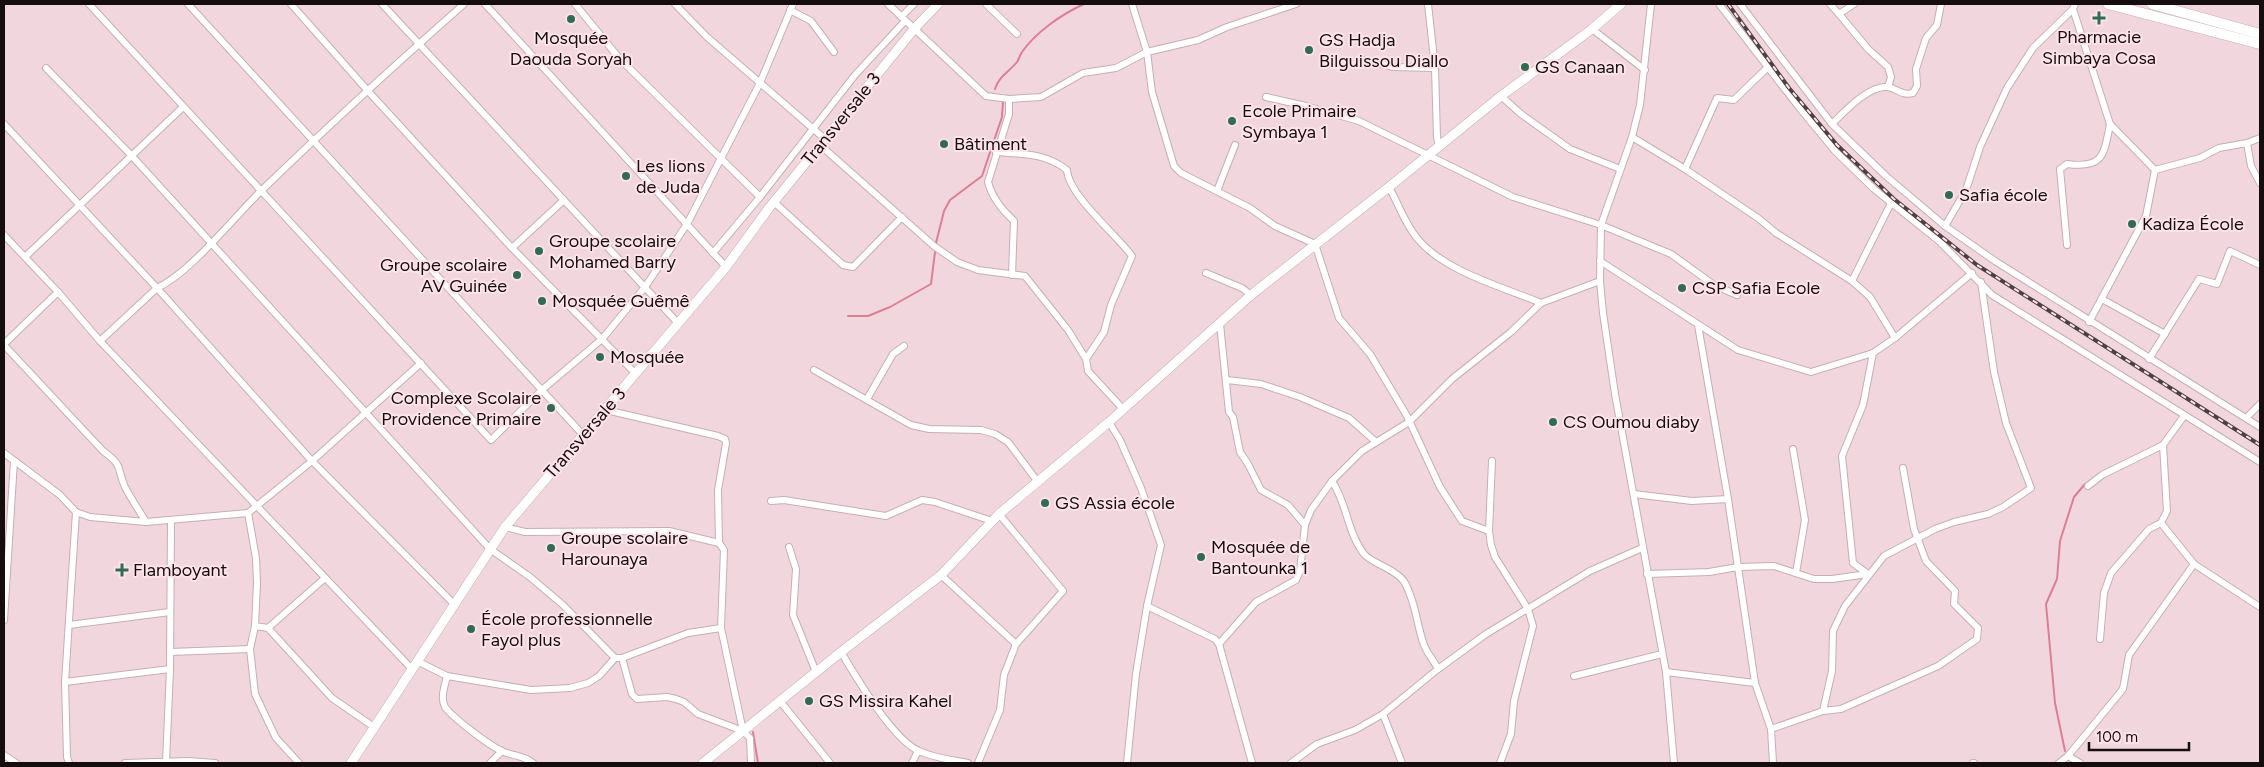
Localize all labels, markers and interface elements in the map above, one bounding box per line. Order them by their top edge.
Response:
marker: Pharmacie Simbaya Cosa [2093,12,2105,24]
marker: Mosquée Daouda Soryah [565,13,577,25]
place label: Pharmacie Simbaya Cosa [2042,26,2156,69]
place label: Mosquée Daouda Soryah [510,27,632,70]
place label: GS Hadja Bilguissou Diallo [1319,29,1449,72]
marker: GS Hadja Bilguissou Diallo [1303,44,1315,56]
place label: GS Canaan [1535,56,1625,78]
marker: GS Canaan [1519,61,1531,73]
street label: Transversale 3 [797,68,885,170]
place label: Ecole Primaire Symbaya 1 [1242,100,1356,143]
marker: Ecole Primaire Symbaya 1 [1226,115,1238,127]
place label: Bâtiment [954,133,1027,155]
marker: Bâtiment [938,138,950,150]
place label: Les lions de Juda [636,155,705,198]
marker: Les lions de Juda [620,170,632,182]
place label: Safia école [1959,184,2048,206]
marker: Safia école [1943,189,1955,201]
place label: Kadiza École [2142,213,2244,235]
marker: Kadiza École [2126,218,2138,230]
place label: Groupe scolaire Mohamed Barry [549,230,676,273]
marker: Groupe scolaire Mohamed Barry [533,245,545,257]
place label: Groupe scolaire AV Guinée [380,254,507,297]
marker: Groupe scolaire AV Guinée [511,269,523,281]
place label: CSP Safia Ecole [1692,277,1820,299]
marker: CSP Safia Ecole [1676,282,1688,294]
place label: Mosquée Guêmê [552,290,690,312]
marker: Mosquée Guêmê [536,295,548,307]
place label: Mosquée [610,346,684,368]
marker: Mosquée [594,351,606,363]
street label: Transversale 3 [539,383,631,483]
place label: Complexe Scolaire Providence Primaire [381,387,541,430]
marker: Complexe Scolaire Providence Primaire [545,402,557,414]
place label: CS Oumou diaby [1563,411,1700,433]
marker: CS Oumou diaby [1547,416,1559,428]
place label: GS Assia école [1055,492,1175,514]
marker: GS Assia école [1039,497,1051,509]
place label: Groupe scolaire Harounaya [561,527,688,570]
place label: Mosquée de Bantounka 1 [1211,536,1310,579]
marker: Groupe scolaire Harounaya [545,542,557,554]
marker: Mosquée de Bantounka 1 [1195,551,1207,563]
place label: Flamboyant [133,559,227,581]
marker: Flamboyant [115,563,129,577]
place label: École professionnelle Fayol plus [481,608,653,651]
marker: École professionnelle Fayol plus [465,623,477,635]
place label: GS Missira Kahel [819,690,952,712]
marker: GS Missira Kahel [803,695,815,707]
scale bar [2089,720,2189,752]
text: 100 m [2096,728,2138,746]

